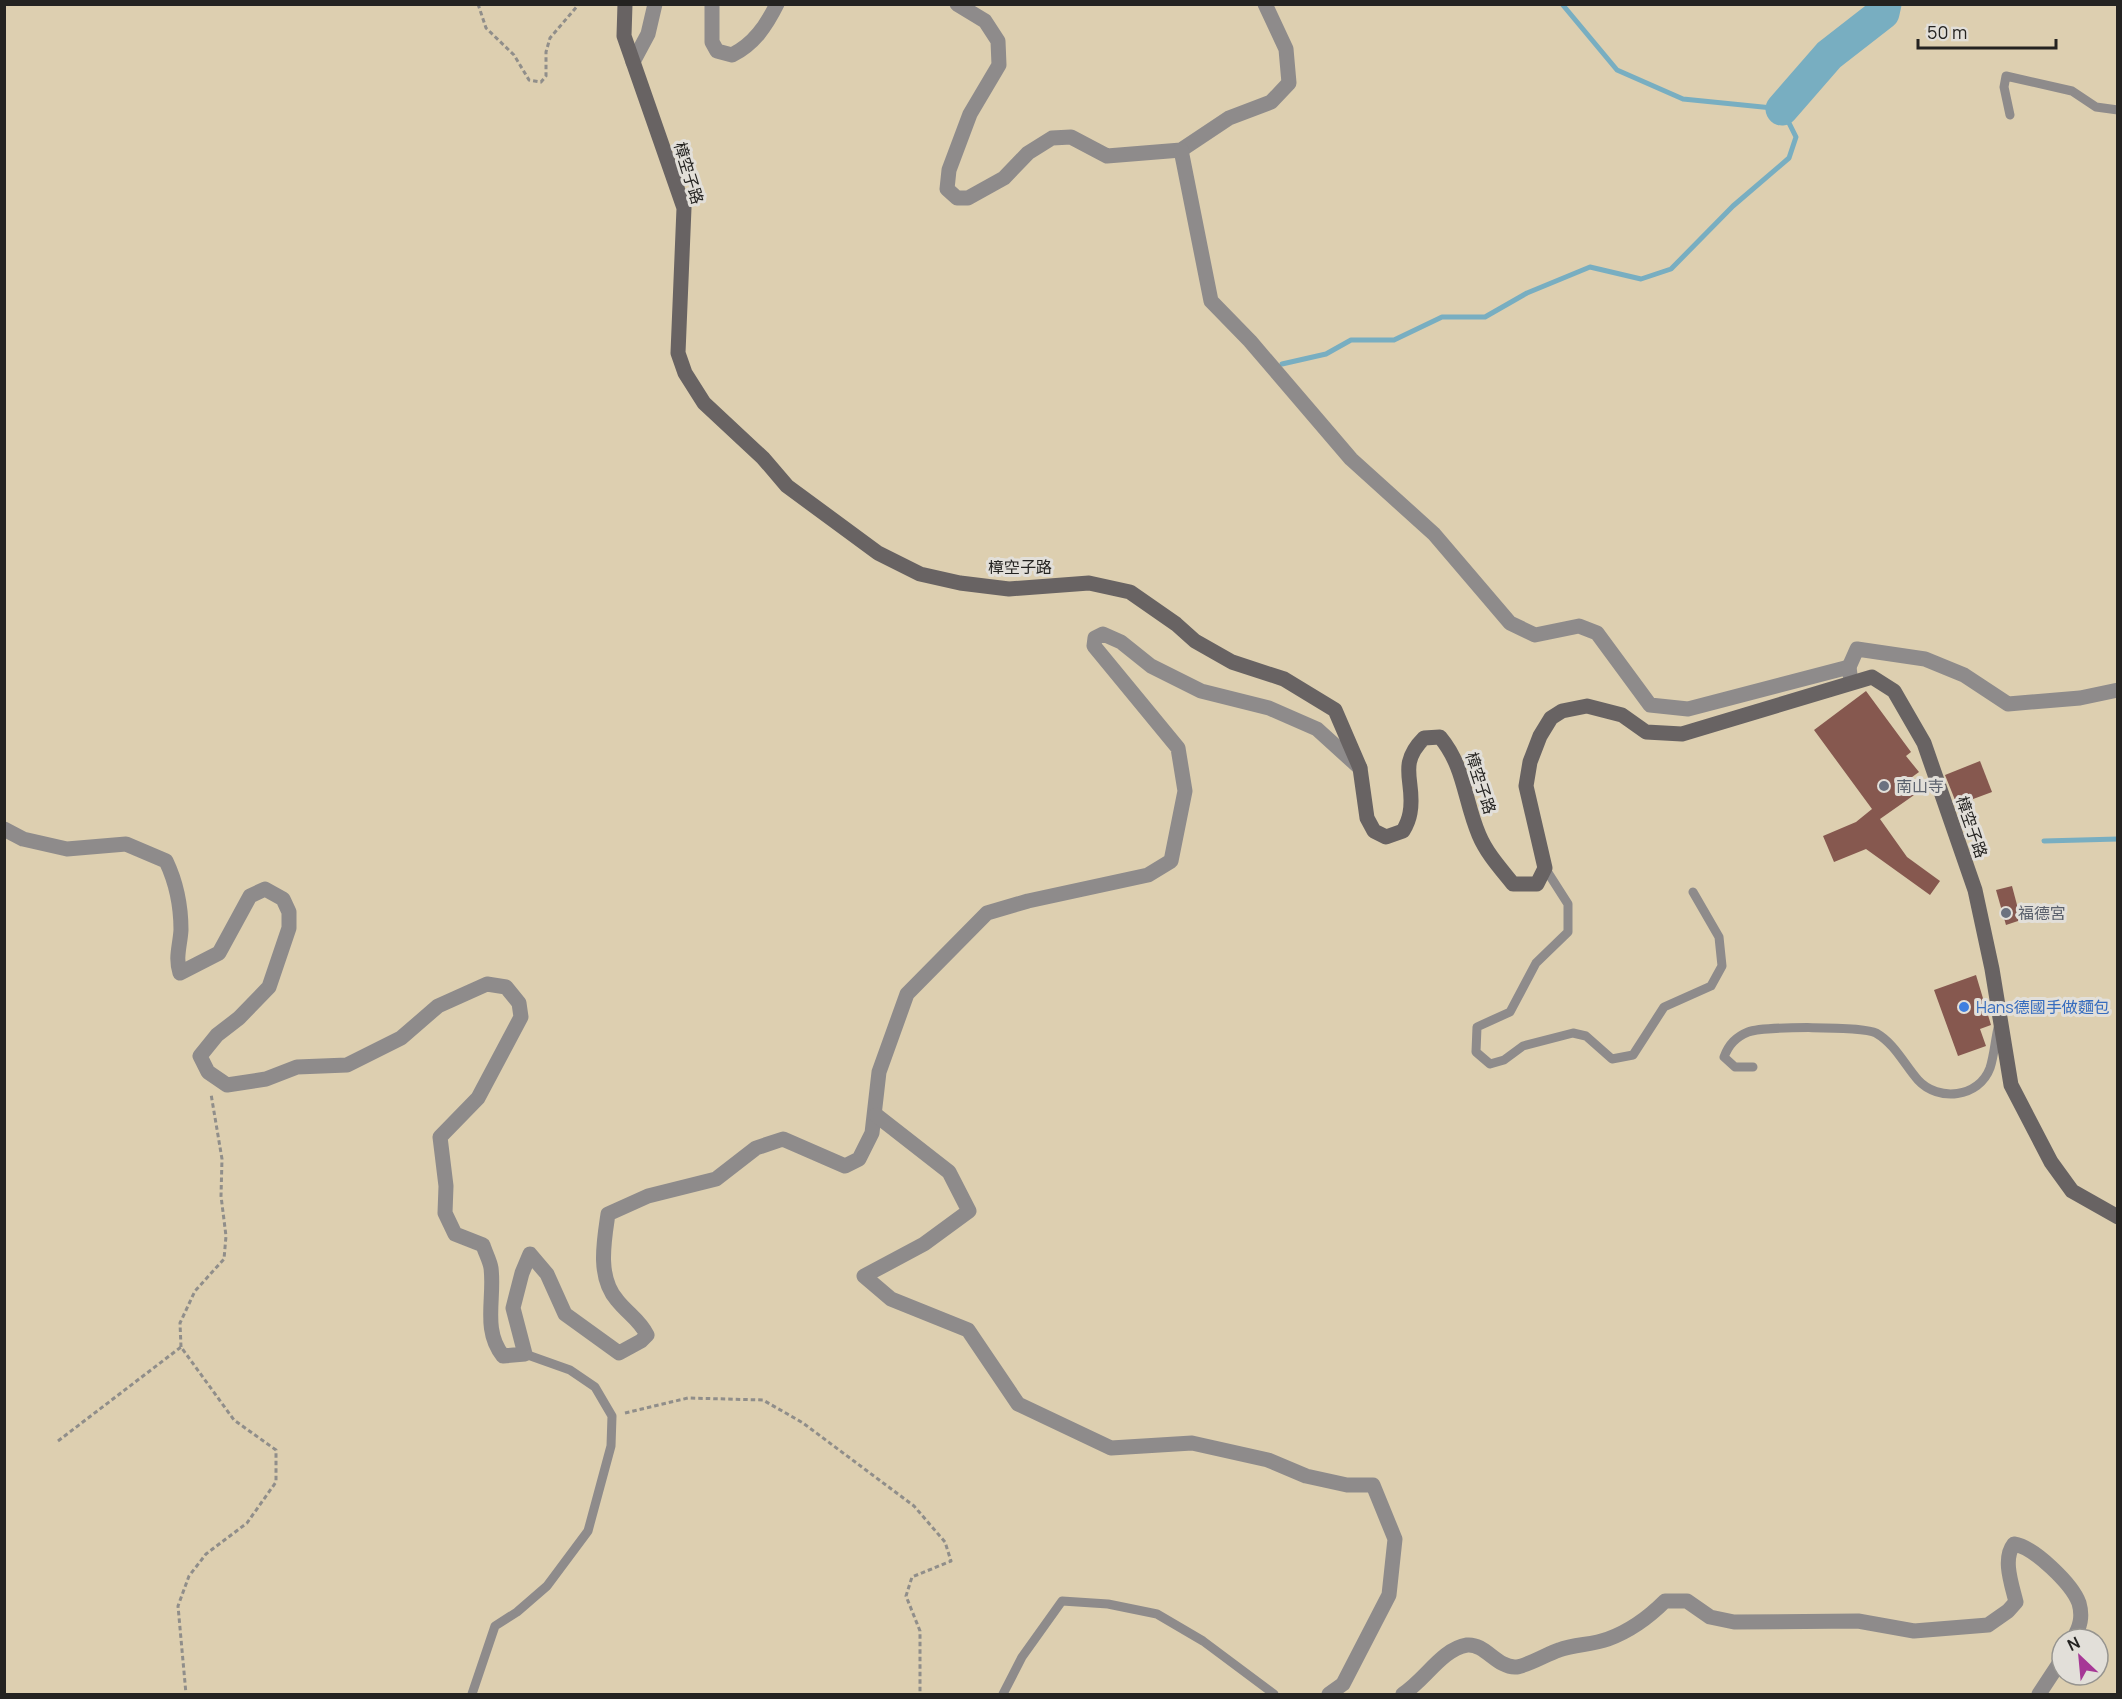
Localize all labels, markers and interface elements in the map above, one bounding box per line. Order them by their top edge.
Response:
scale bar [1918,12,2056,50]
text: 50 m [1927,20,1967,44]
street label: 樟空子路 [669,139,709,207]
street label: 樟空子路 [988,556,1052,578]
street label: 樟空子路 [1461,749,1501,817]
place label: 南山寺 [1896,775,1944,797]
marker: 南山寺 [1877,779,1891,793]
street label: 樟空子路 [1951,793,1993,861]
place label: 福德宮 [2018,902,2066,924]
marker: 福德宮 [1999,906,2013,920]
place label: Hans德國手做麵包 [1976,996,2110,1018]
marker: Hans德國手做麵包 [1957,1000,1971,1014]
north arrow [2050,1627,2110,1687]
text: N [2063,1631,2083,1656]

